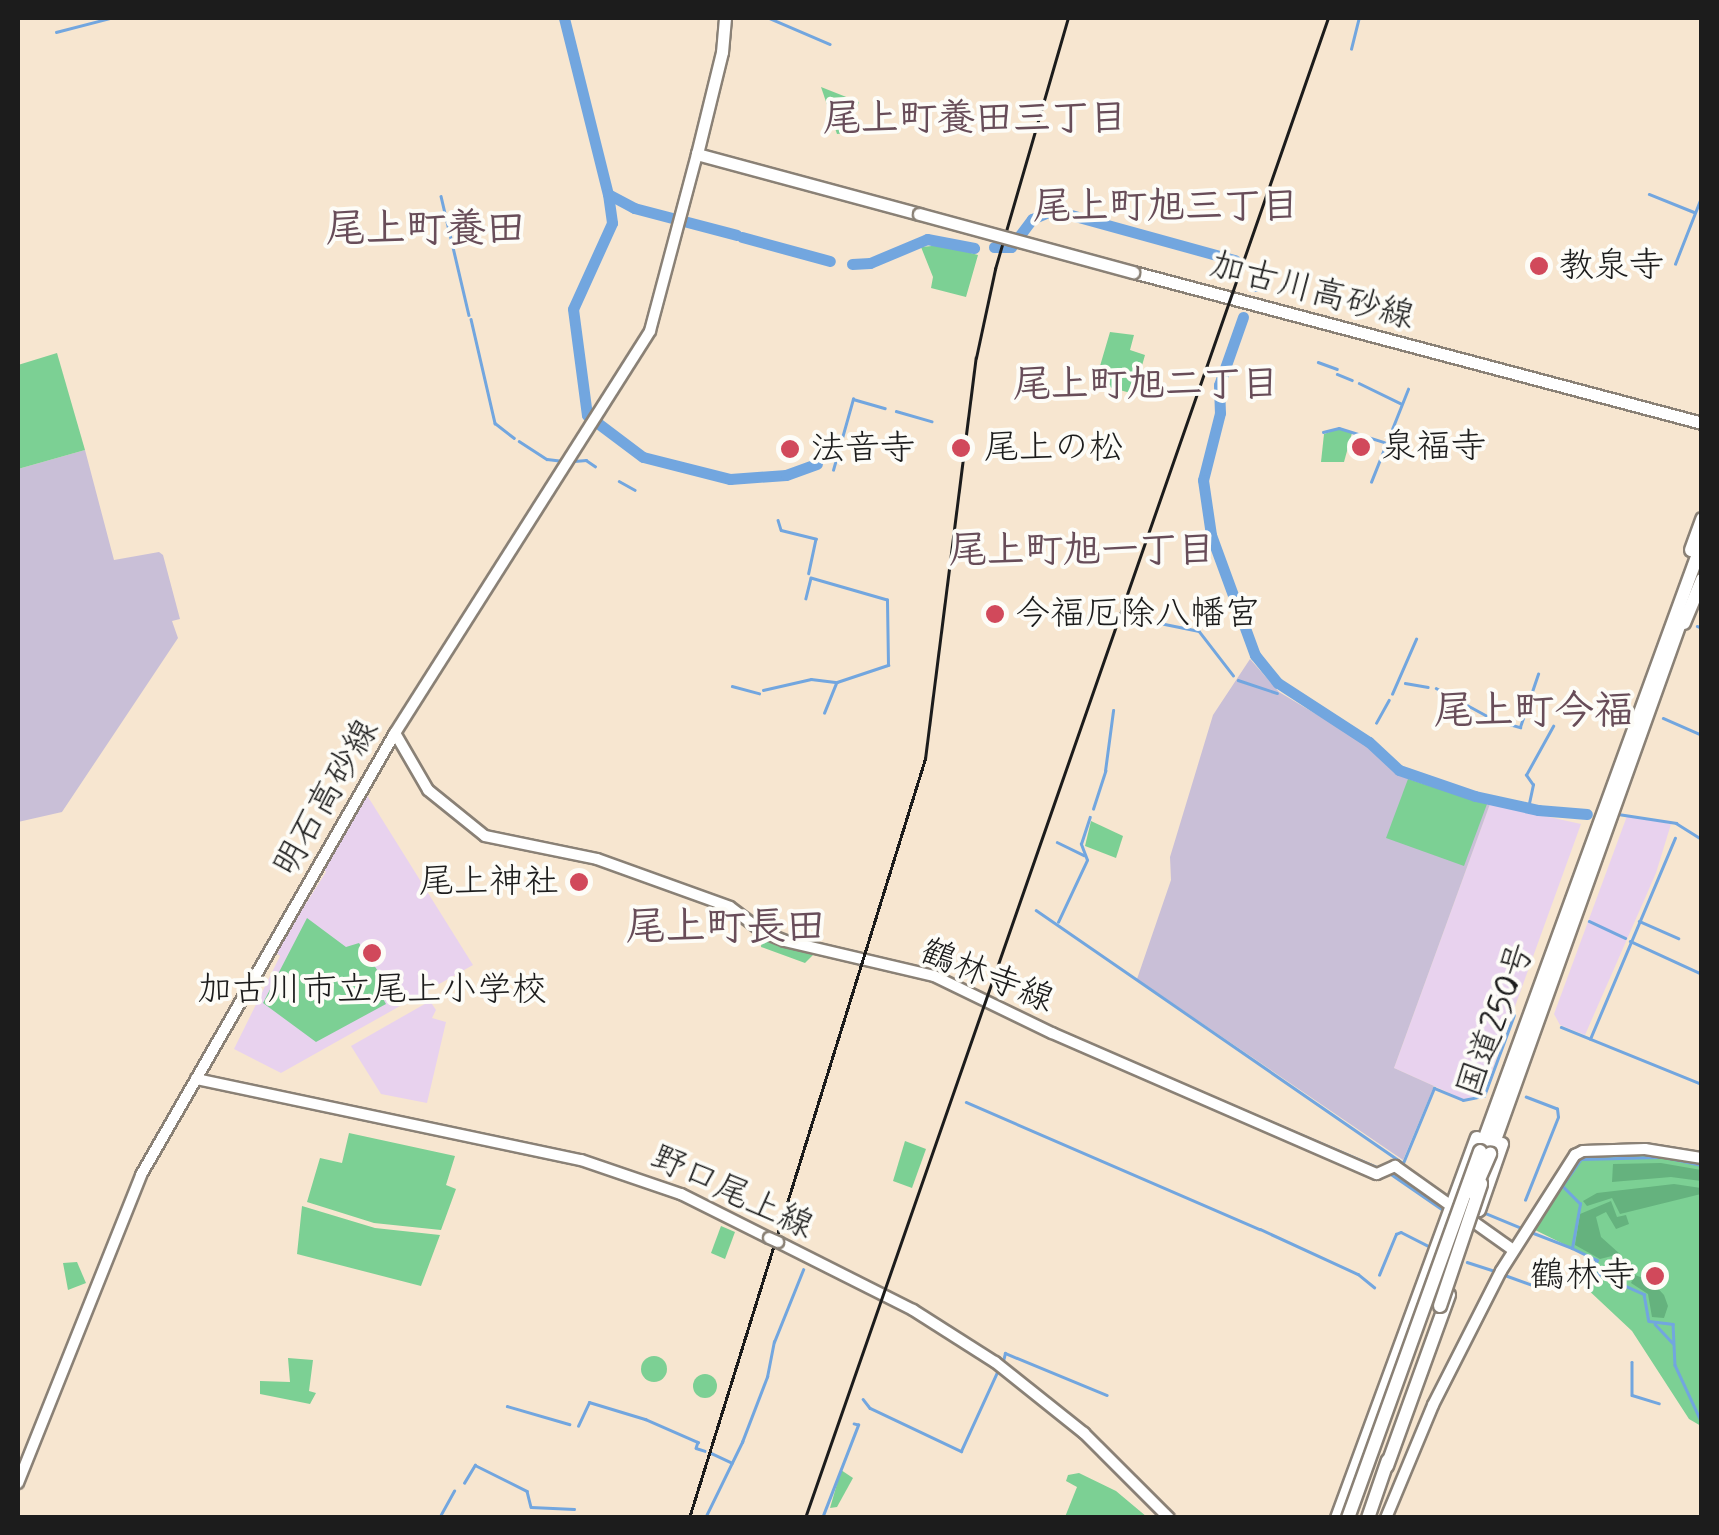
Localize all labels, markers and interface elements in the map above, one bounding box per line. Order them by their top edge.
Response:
district label: 尾上町養田三丁目 [823,97,1127,143]
district label: 尾上町旭三丁目 [1033,185,1299,231]
district label: 尾上町養田 [326,206,526,254]
street label: 加古川高砂線 [1205,244,1419,338]
place label: 教泉寺 [1559,245,1664,287]
marker: 教泉寺 [1528,255,1550,277]
district label: 尾上町旭二丁目 [1013,363,1279,409]
place label: 泉福寺 [1381,426,1486,468]
place label: 尾上の松 [984,427,1124,469]
place label: 法音寺 [810,428,915,470]
marker: 尾上の松 [948,435,974,461]
marker: 泉福寺 [1350,436,1372,458]
marker: 法音寺 [779,438,801,460]
district label: 尾上町旭一丁目 [949,529,1215,575]
place label: 今福厄除八幡宮 [1015,593,1260,635]
marker: 今福厄除八幡宮 [984,603,1006,625]
district label: 尾上町今福 [1434,688,1634,736]
street label: 明石高砂線 [264,712,388,884]
place label: 尾上神社 [419,861,559,903]
marker: 尾上神社 [568,871,590,893]
district label: 尾上町長田 [626,904,826,952]
street label: 鶴林寺線 [914,930,1060,1022]
street label: 国道250号 [1449,937,1543,1103]
marker: 加古川市立尾上小学校 [361,942,383,964]
place label: 加古川市立尾上小学校 [197,969,547,1011]
street label: 野口尾上線 [644,1136,820,1248]
place label: 鶴林寺 [1530,1255,1635,1297]
marker: 鶴林寺 [1644,1265,1666,1287]

